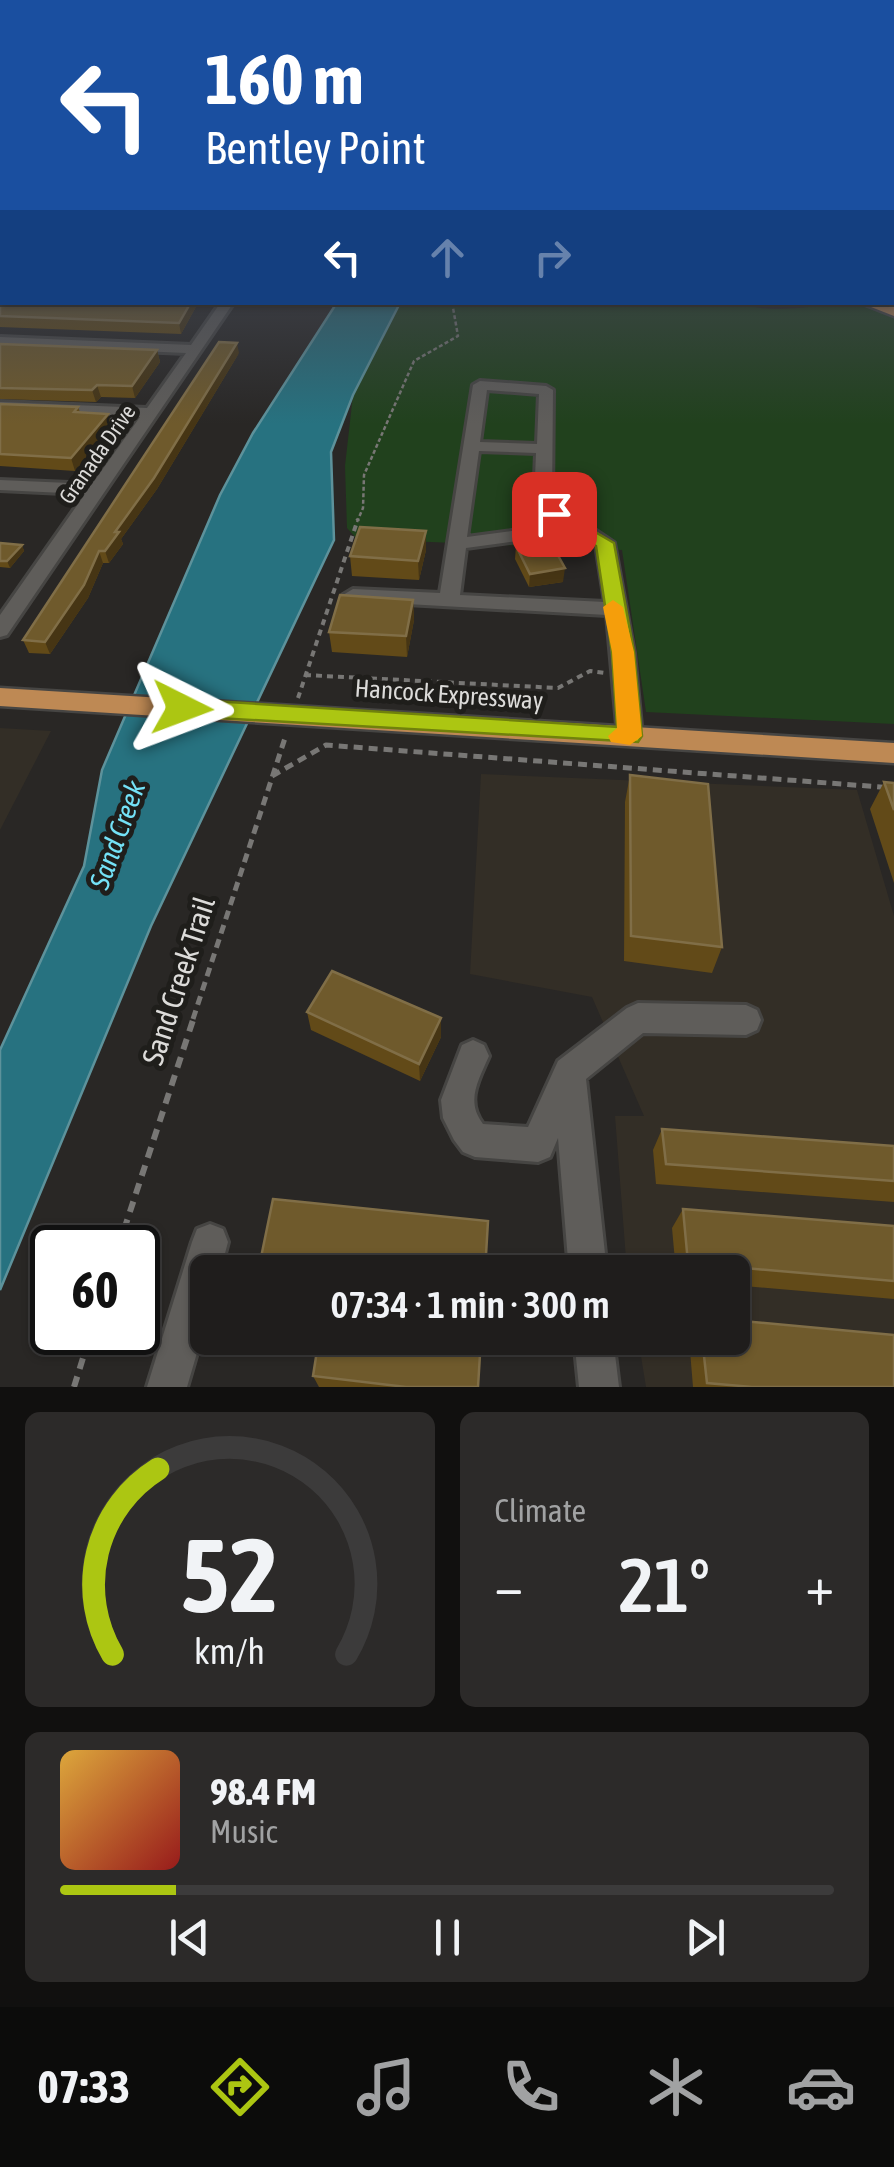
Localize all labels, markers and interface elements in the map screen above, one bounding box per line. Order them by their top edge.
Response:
text: 160 m [205,39,364,119]
icon: left [40,40,170,170]
text: Bentley Point [205,122,426,174]
icon: left [315,230,370,285]
icon: ahead [420,230,475,285]
icon: right [525,230,580,285]
street label: Granada Drive [53,399,141,509]
pin [512,472,597,557]
icon: arrive [527,487,582,542]
position arrow [130,656,234,760]
street label: Hancock Expressway [354,673,544,715]
water label: Sand Creek [82,776,152,894]
street label: Sand Creek Trail [135,892,221,1069]
speed limit sign: 60 [30,1225,160,1355]
text: 07:34 · 1 min · 300 m [330,1283,610,1326]
text: Climate [495,1492,586,1529]
text: 52 [181,1515,279,1634]
text: 21° [619,1542,710,1628]
text: − [495,1554,523,1617]
text: + [805,1554,834,1617]
text: km/h [194,1631,265,1672]
text: 98.4 FM [210,1770,316,1813]
text: Music [210,1813,277,1850]
icon: previous [162,1910,217,1965]
icon: pause [420,1910,475,1965]
icon: next [678,1910,733,1965]
icon: directions [205,2052,275,2122]
icon: music [351,2052,421,2122]
icon: phone [496,2052,566,2122]
icon: climate [641,2052,711,2122]
icon: car [786,2052,856,2122]
text: 07:33 [38,2061,130,2113]

